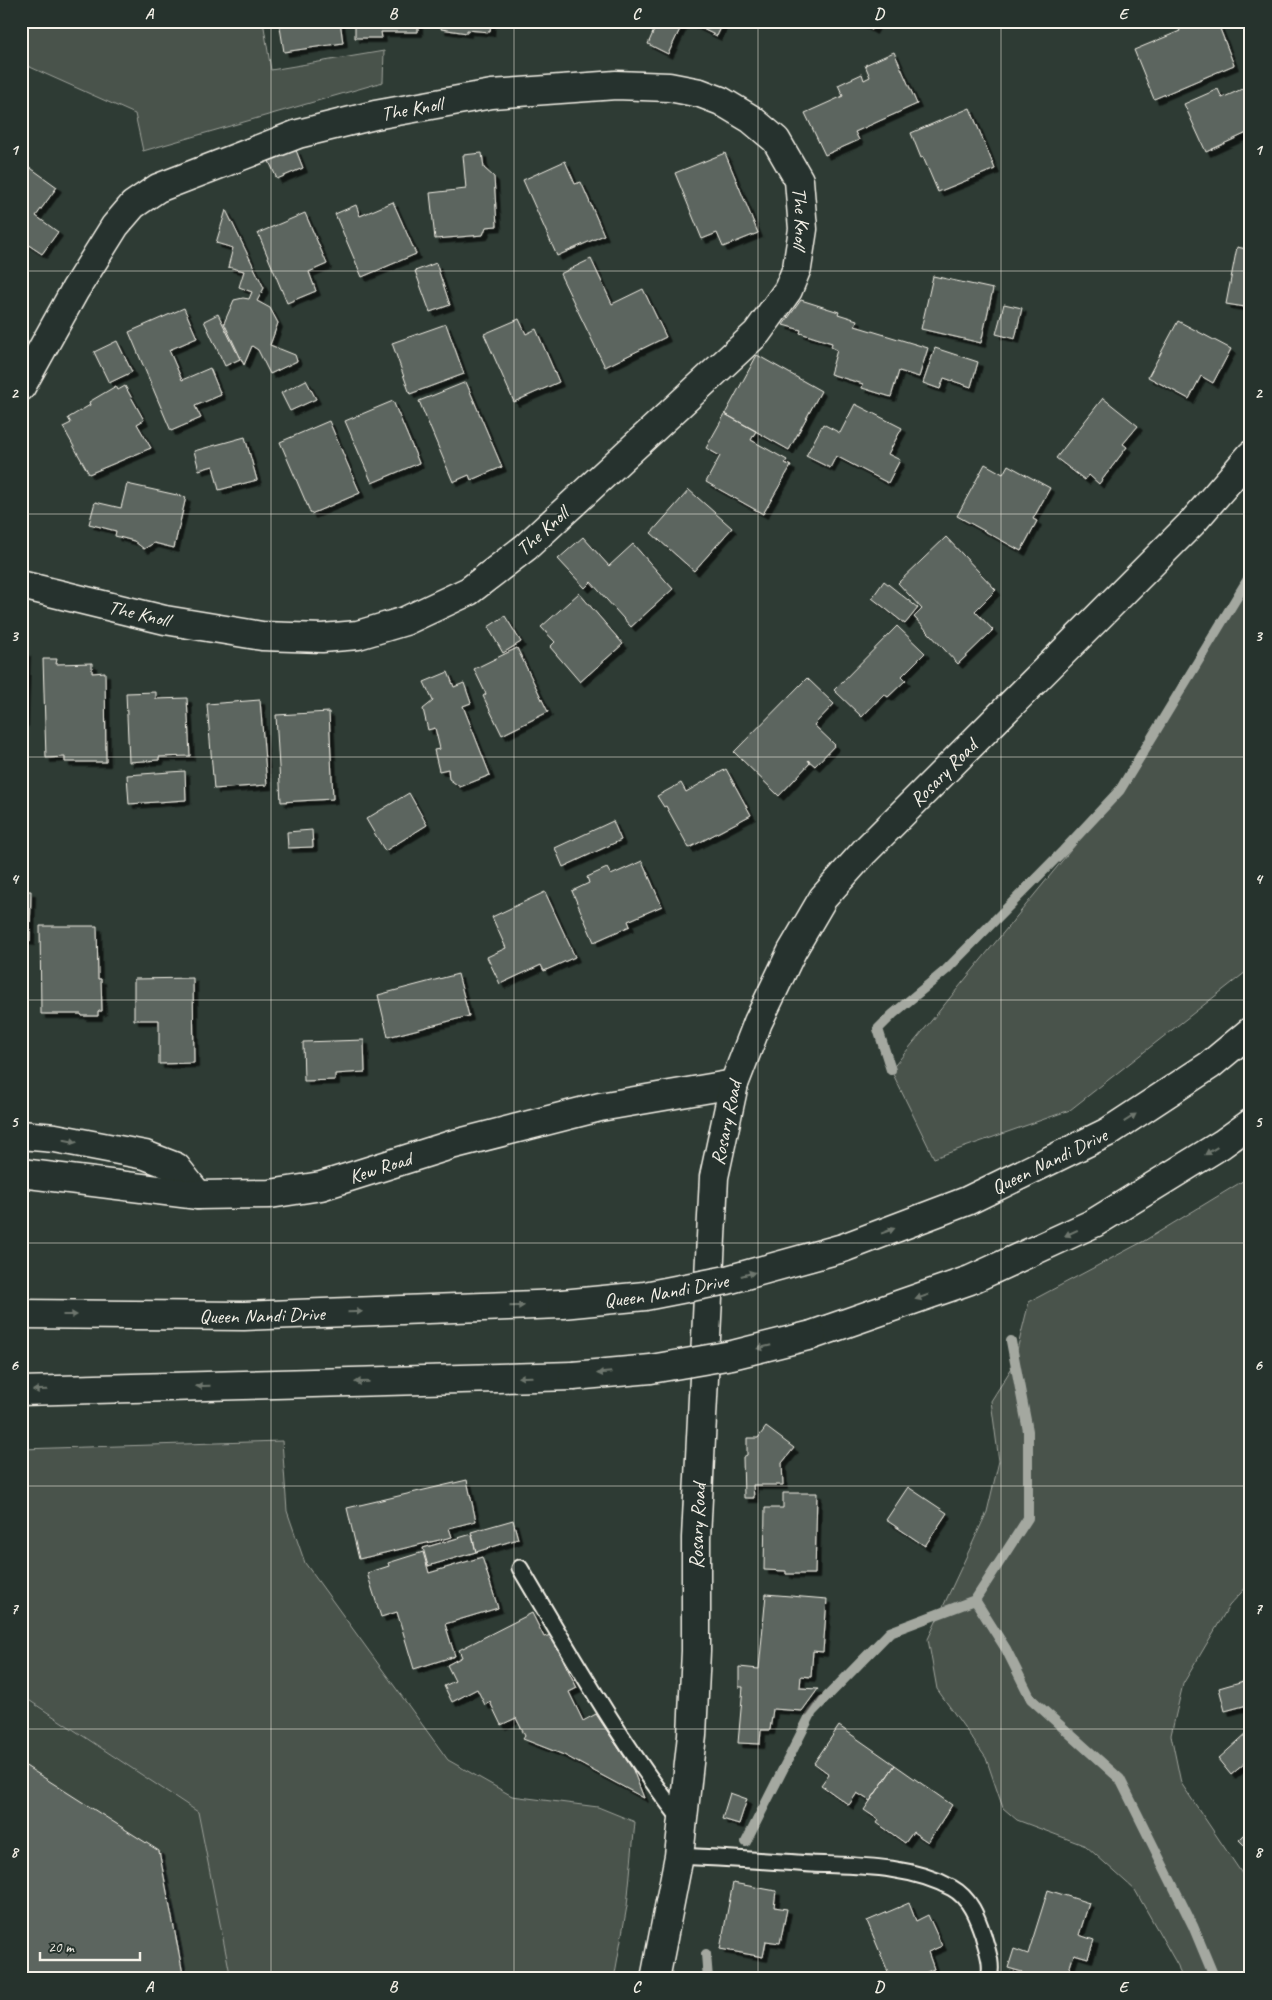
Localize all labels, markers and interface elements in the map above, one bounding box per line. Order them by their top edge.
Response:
text: A [145,4,155,24]
text: B [389,4,399,24]
text: C [632,4,642,24]
text: D [874,4,885,24]
text: E [1119,4,1130,24]
street label: The Knoll [379,91,448,127]
text: 1 [10,140,19,160]
text: 1 [1254,140,1263,160]
street label: The Knoll [787,186,815,254]
text: 2 [10,383,19,403]
text: 2 [1254,383,1263,403]
street label: The Knoll [511,499,576,561]
street label: The Knoll [106,594,175,633]
text: 3 [10,626,19,646]
text: 3 [1254,626,1263,646]
street label: Rosary Road [904,732,985,812]
text: 4 [10,869,19,889]
text: 4 [1254,869,1263,889]
street label: Rosary Road [705,1075,748,1167]
text: 5 [11,1112,20,1132]
text: 5 [1255,1112,1264,1132]
one-way arrow [1124,1113,1137,1122]
street label: Queen Nandi Drive [987,1122,1113,1200]
one-way arrow [62,1138,78,1146]
street label: Kew Road [346,1145,418,1189]
one-way arrow [1205,1147,1218,1156]
one-way arrow [881,1227,896,1234]
one-way arrow [1064,1230,1078,1238]
street label: Queen Nandi Drive [603,1268,732,1313]
one-way arrow [740,1270,755,1278]
one-way arrow [914,1294,929,1301]
street label: Queen Nandi Drive [199,1301,327,1329]
one-way arrow [510,1301,526,1309]
one-way arrow [347,1307,363,1315]
one-way arrow [62,1311,78,1319]
one-way arrow [757,1343,772,1351]
text: 6 [10,1355,19,1375]
text: 6 [1254,1355,1263,1375]
one-way arrow [596,1369,612,1377]
one-way arrow [516,1373,532,1381]
one-way arrow [354,1378,370,1386]
one-way arrow [194,1383,210,1391]
one-way arrow [32,1387,48,1395]
street label: Rosary Road [684,1480,712,1569]
text: 7 [10,1599,19,1619]
text: 7 [1254,1599,1263,1619]
text: 8 [10,1842,19,1862]
text: 8 [1254,1842,1263,1862]
scale bar [40,1930,140,1962]
text: 20 m [48,1938,75,1957]
text: A [145,1977,155,1997]
text: B [389,1977,399,1997]
text: C [632,1977,642,1997]
text: D [874,1977,885,1997]
text: E [1119,1977,1130,1997]

